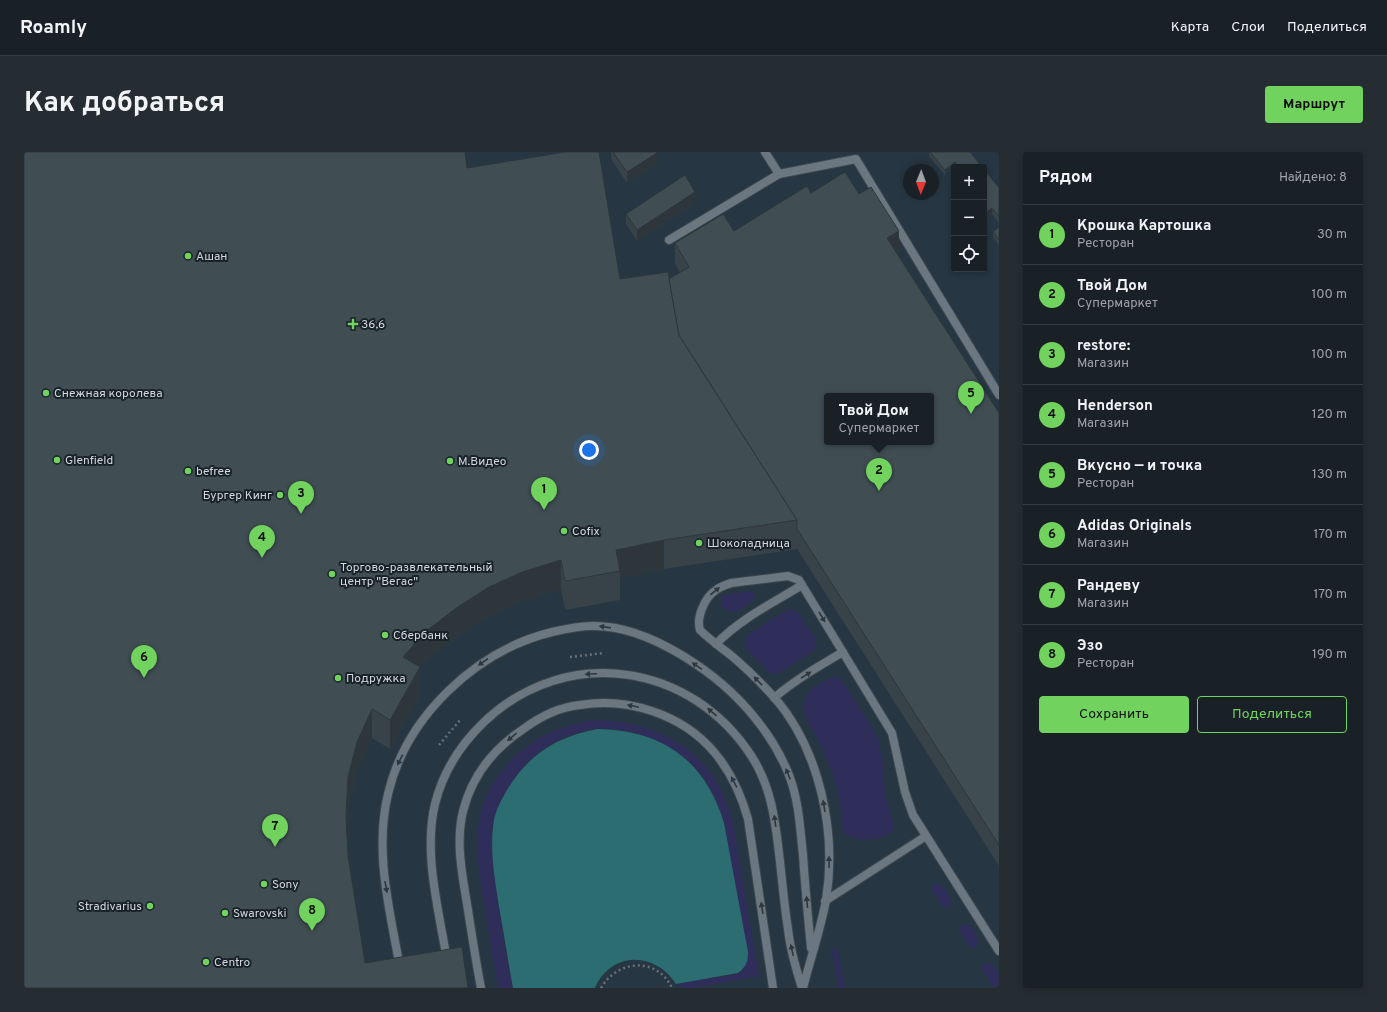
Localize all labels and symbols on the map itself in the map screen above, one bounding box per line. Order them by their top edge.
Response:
north arrow [903,164,939,200]
place label: Ашан [196,249,227,265]
marker: Ашан [183,251,193,261]
place label: 36,6 [361,317,385,333]
marker: 36,6 [348,319,358,329]
pin: 5 [958,381,984,414]
place label: Снежная королева [54,386,163,402]
marker: Снежная королева [41,388,51,398]
your location [579,440,599,460]
place label: Glenfield [65,453,113,469]
place label: М.Видео [458,454,507,470]
marker: Glenfield [52,455,62,465]
marker: М.Видео [445,456,455,466]
pin: 2 [866,458,892,491]
place label: befree [196,464,231,480]
marker: befree [183,466,193,476]
pin: 1 [531,477,557,510]
pin: 3 [288,481,314,514]
place label: Бургер Кинг [203,488,272,504]
marker: Бургер Кинг [275,490,285,500]
place label: Cofix [572,524,600,540]
pin: 4 [249,525,275,558]
marker: Cofix [559,526,569,536]
place label: Шоколадница [707,536,790,552]
marker: Шоколадница [694,538,704,548]
place label: Торгово-развлекательный центр "Вегас" [340,560,493,590]
marker: Торгово-развлекательный центр "Вегас" [327,569,337,579]
one-way arrow [710,587,721,596]
one-way arrow [818,611,825,623]
one-way arrow [599,624,612,630]
place label: Сбербанк [393,628,448,644]
marker: Сбербанк [380,630,390,640]
pin: 6 [131,645,157,678]
one-way arrow [478,658,488,666]
one-way arrow [692,662,702,670]
place label: Подружка [346,671,406,687]
one-way arrow [584,671,597,677]
one-way arrow [800,671,812,678]
marker: Подружка [333,673,343,683]
one-way arrow [753,676,763,686]
one-way arrow [627,703,639,709]
one-way arrow [706,707,717,716]
one-way arrow [506,733,517,741]
one-way arrow [397,754,403,766]
one-way arrow [785,768,792,780]
one-way arrow [731,776,737,787]
one-way arrow [821,800,827,812]
pin: 7 [262,814,288,847]
one-way arrow [772,815,778,828]
one-way arrow [826,855,832,868]
place label: Sony [272,877,299,893]
marker: Sony [259,879,269,889]
one-way arrow [383,881,389,893]
one-way arrow [803,896,810,908]
pin: 8 [299,898,325,931]
place label: Stradivarius [78,899,142,915]
marker: Stradivarius [145,901,155,911]
one-way arrow [759,902,765,914]
place label: Swarovski [233,906,287,922]
marker: Swarovski [220,908,230,918]
one-way arrow [788,944,794,957]
place label: Centro [214,955,250,971]
marker: Centro [201,957,211,967]

